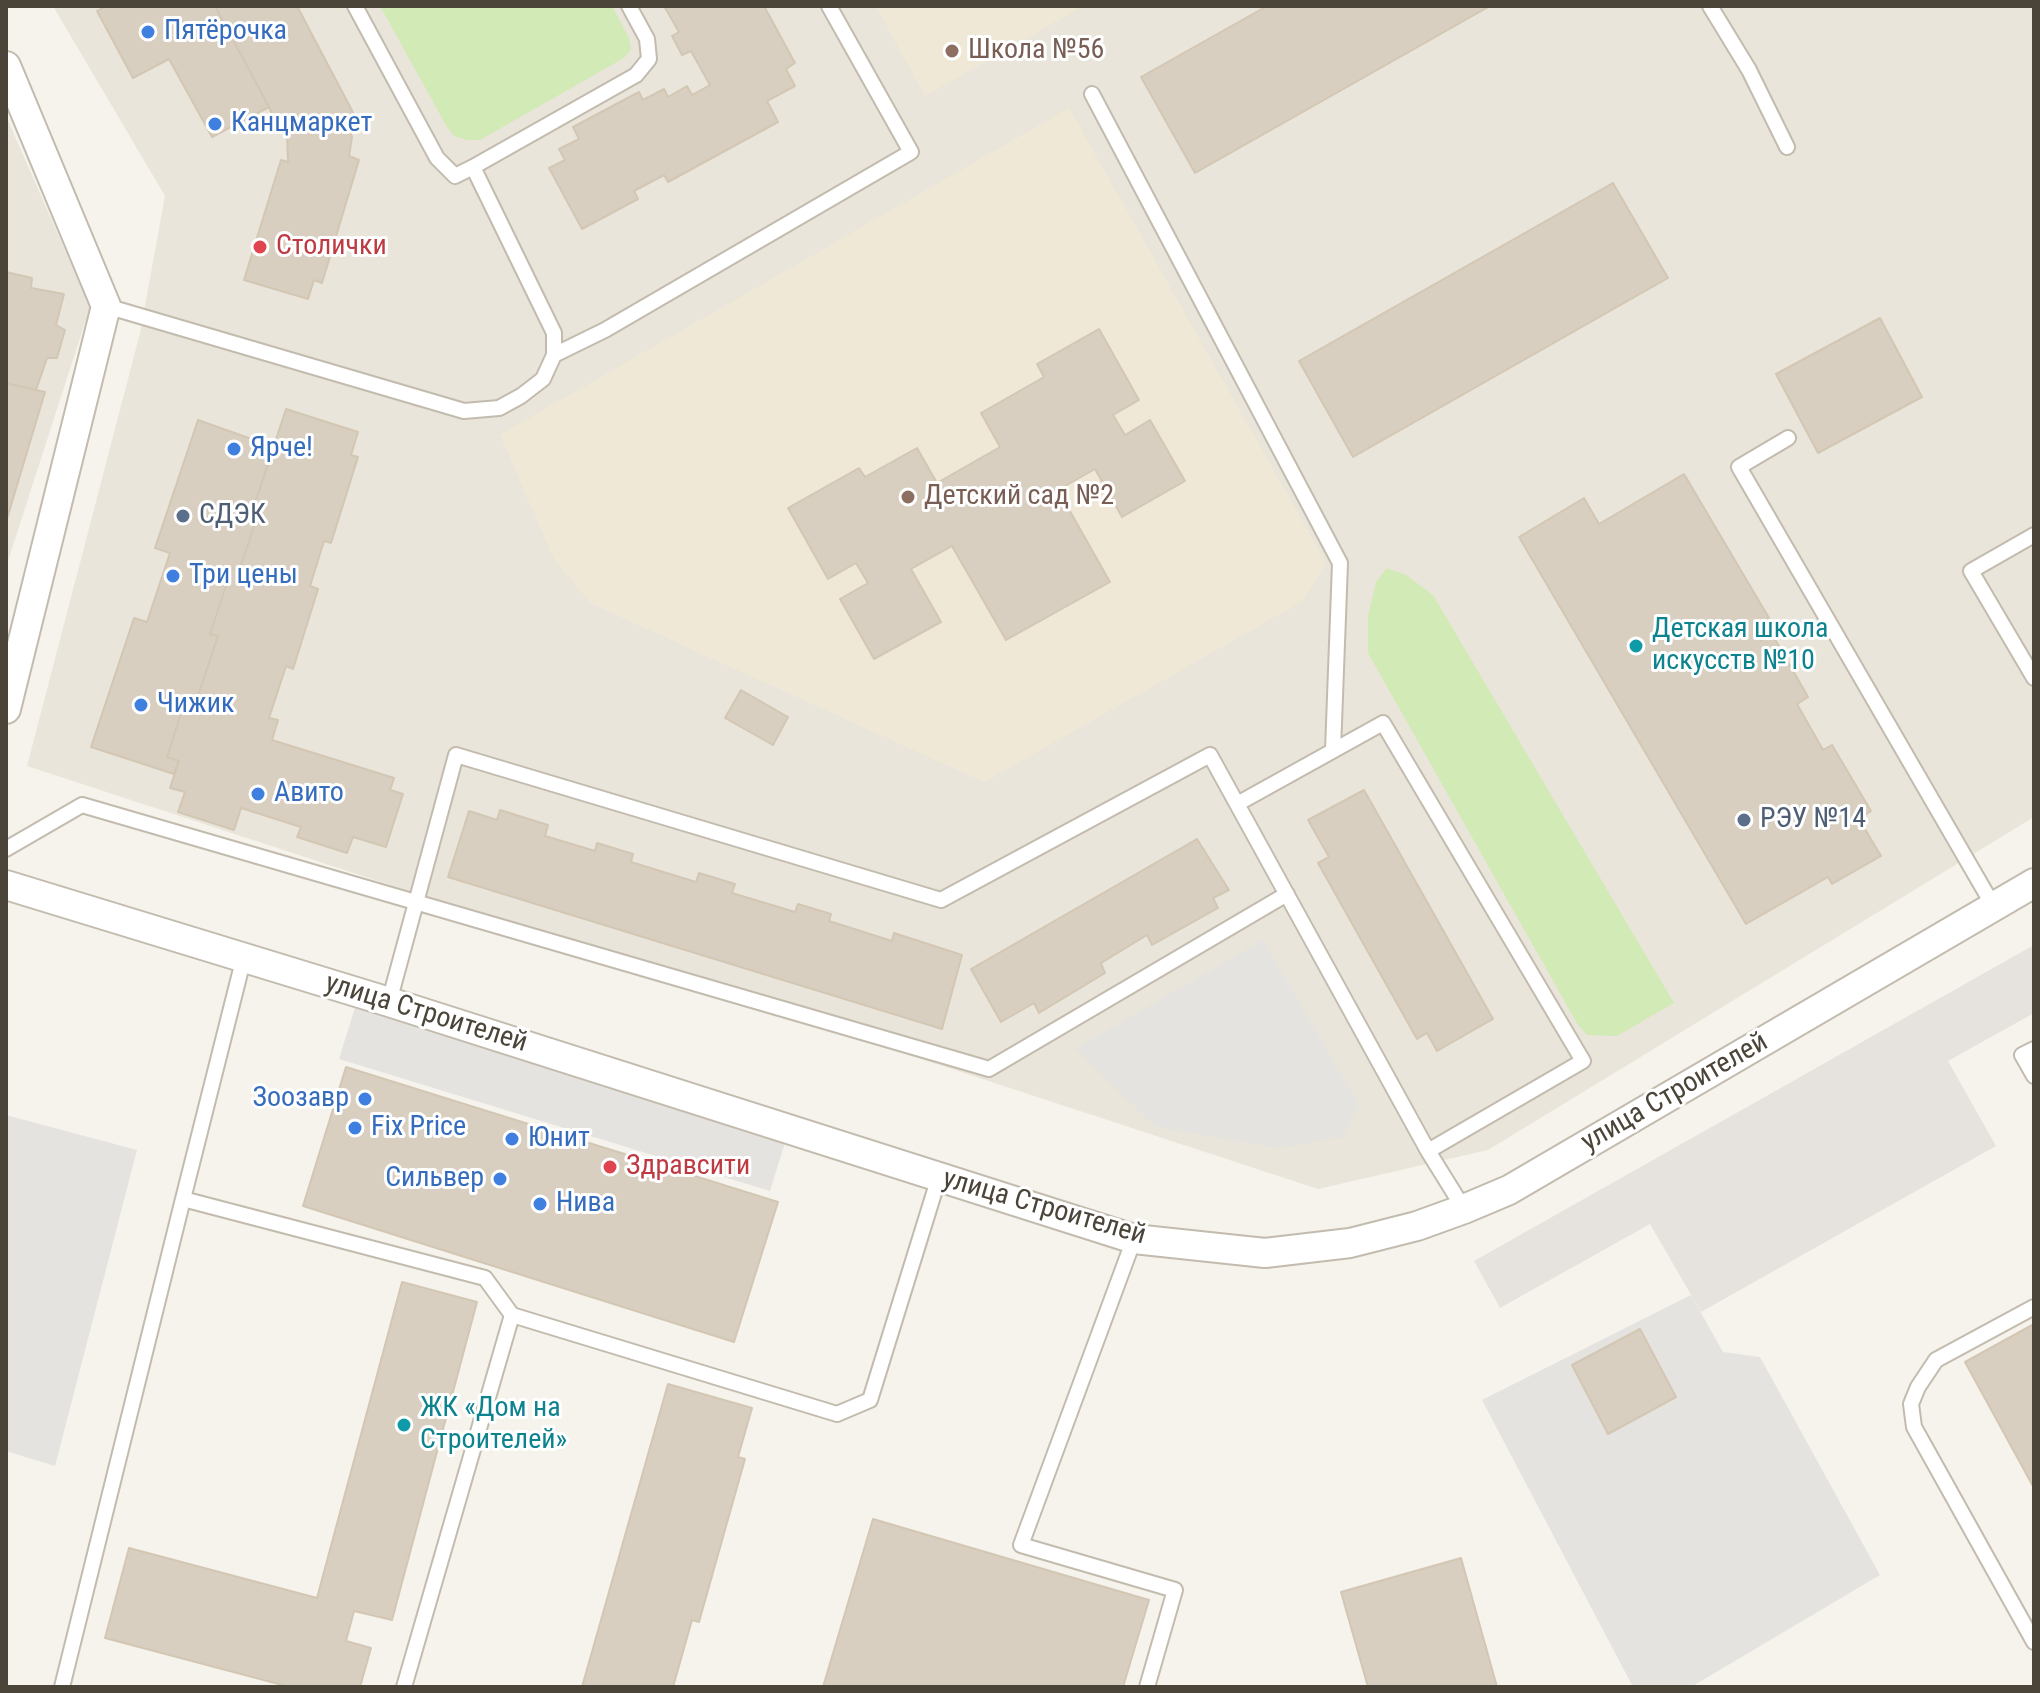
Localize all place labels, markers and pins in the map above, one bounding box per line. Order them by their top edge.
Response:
place label: Пятёрочка [164,15,287,49]
marker: Пятёрочка [139,23,157,41]
place label: Школа №56 [968,34,1104,68]
marker: Школа №56 [943,42,961,60]
place label: Канцмаркет [231,107,372,141]
marker: Канцмаркет [206,115,224,133]
place label: Столички [276,230,387,264]
marker: Столички [251,238,269,256]
place label: Ярче! [250,432,313,466]
marker: Ярче! [225,440,243,458]
place label: Детский сад №2 [924,480,1114,514]
marker: Детский сад №2 [899,488,917,506]
place label: СДЭК [199,499,266,533]
marker: СДЭК [174,507,192,525]
place label: Три цены [189,559,298,593]
marker: Три цены [164,567,182,585]
place label: Детская школа искусств №10 [1652,613,1828,679]
marker: Детская школа искусств №10 [1627,637,1645,655]
place label: Чижик [157,688,234,722]
marker: Чижик [132,696,150,714]
place label: Авито [274,777,344,811]
marker: Авито [249,785,267,803]
place label: РЭУ №14 [1760,803,1866,837]
marker: РЭУ №14 [1735,811,1753,829]
place label: Зоозавр [253,1082,349,1116]
marker: Зоозавр [356,1090,374,1108]
place label: Fix Price [371,1111,466,1145]
marker: Fix Price [346,1119,364,1137]
place label: Юнит [528,1122,590,1156]
marker: Юнит [503,1130,521,1148]
place label: Здравсити [626,1150,750,1184]
marker: Здравсити [601,1158,619,1176]
place label: Сильвер [385,1162,484,1196]
marker: Сильвер [491,1170,509,1188]
place label: Нива [556,1187,615,1221]
marker: Нива [531,1195,549,1213]
place label: ЖК «Дом на Строителей» [420,1392,567,1458]
marker: ЖК «Дом на Строителей» [395,1416,413,1434]

